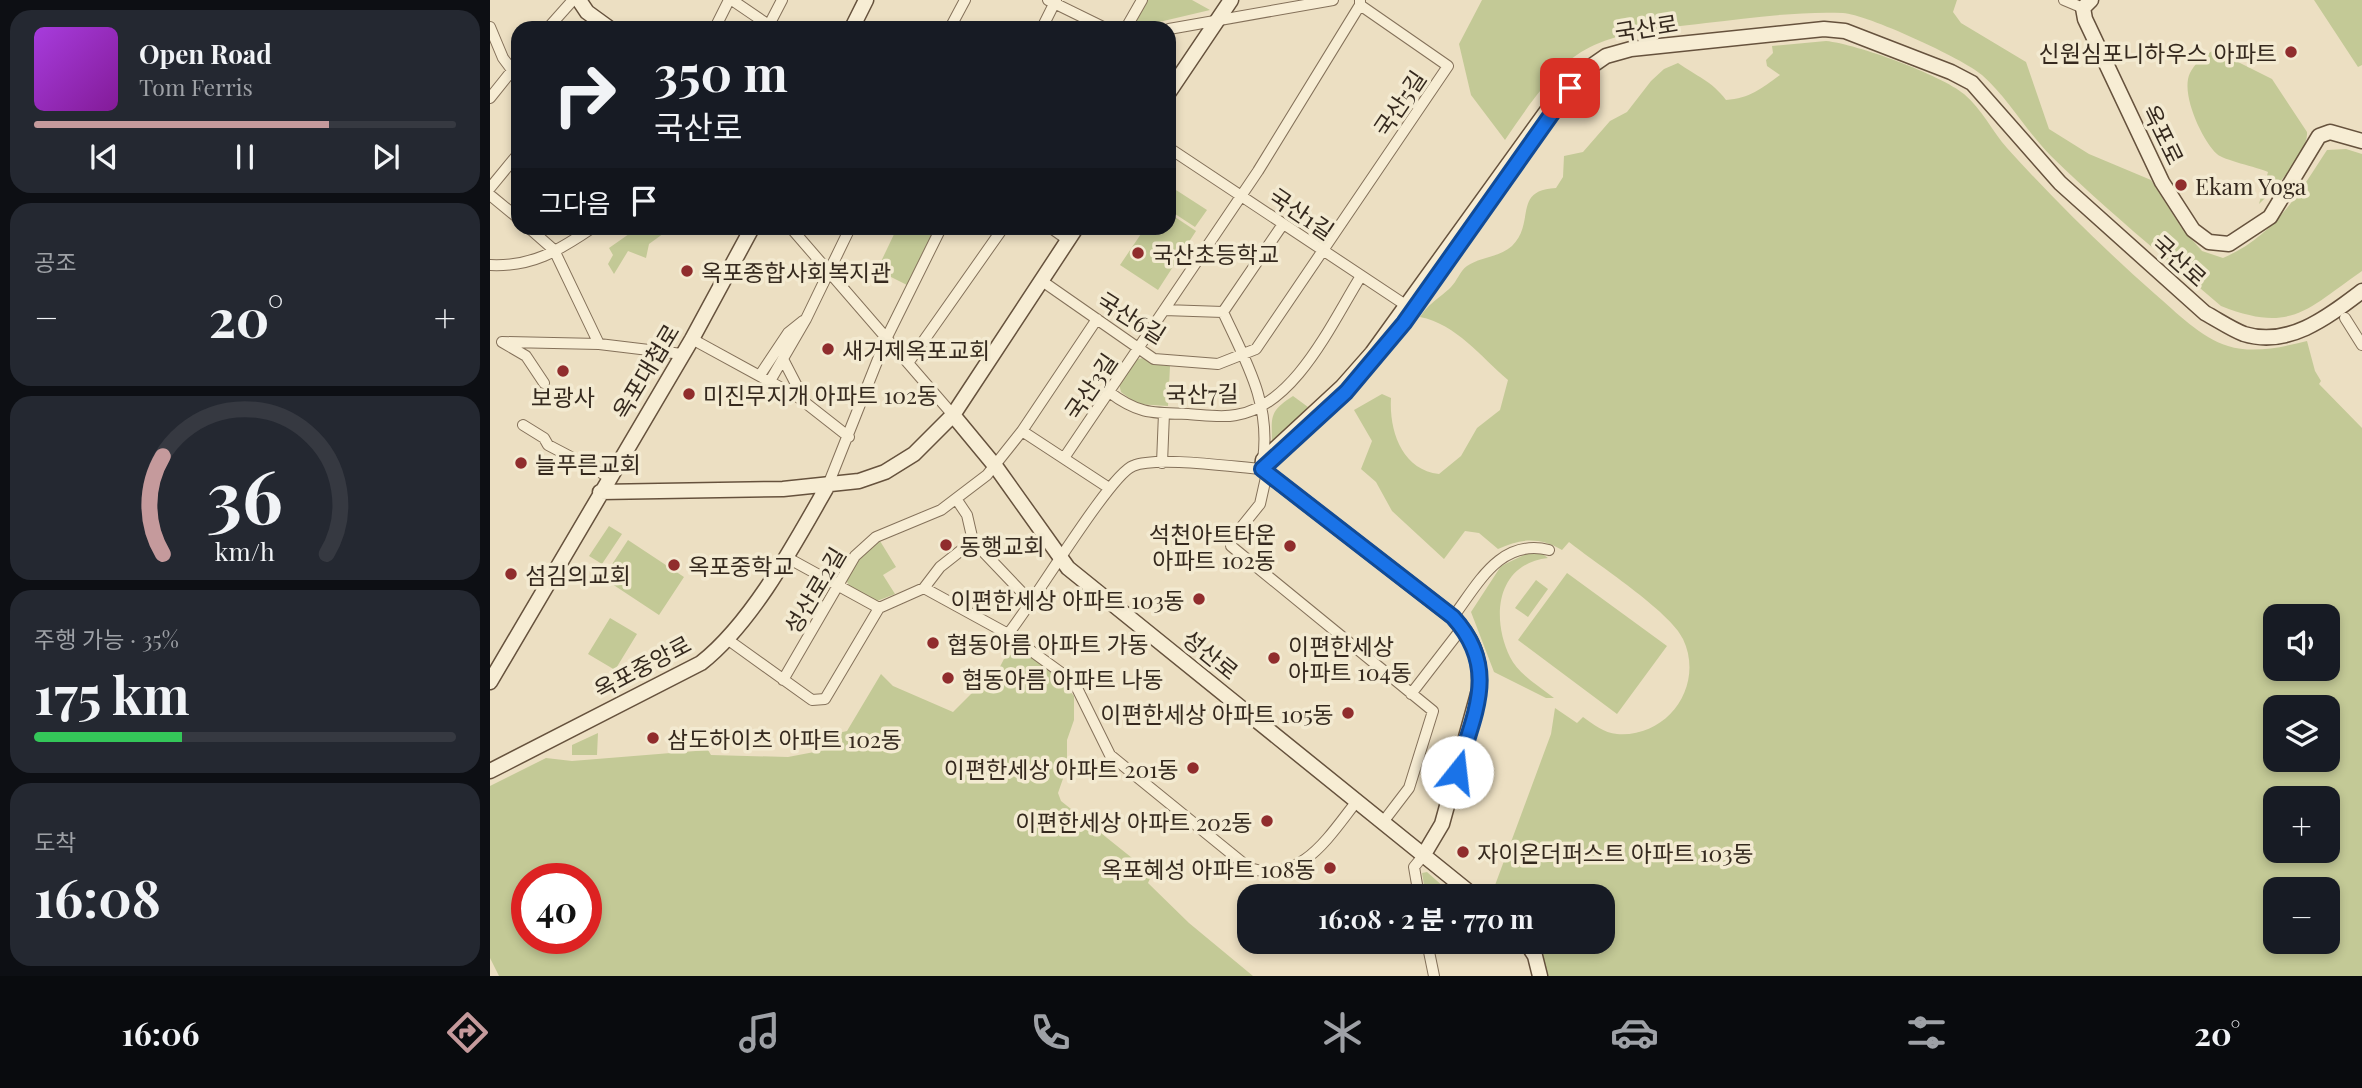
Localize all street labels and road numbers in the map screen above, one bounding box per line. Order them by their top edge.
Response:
street label: 국산로 [1612,7,1680,47]
street label: 국산5길 [1366,64,1432,142]
street label: 옥포로 [2136,99,2192,169]
street label: 국산1길 [1263,180,1341,246]
street label: 국산로 [2146,227,2214,293]
street label: 국산6길 [1092,284,1172,350]
street label: 옥포대첩로 [604,318,686,424]
street label: 국산3길 [1056,347,1124,425]
street label: 국산7길 [1165,377,1239,409]
street label: 성산로2길 [776,541,852,639]
street label: 성산로 [1177,622,1245,686]
street label: 옥포중앙로 [588,627,696,705]

